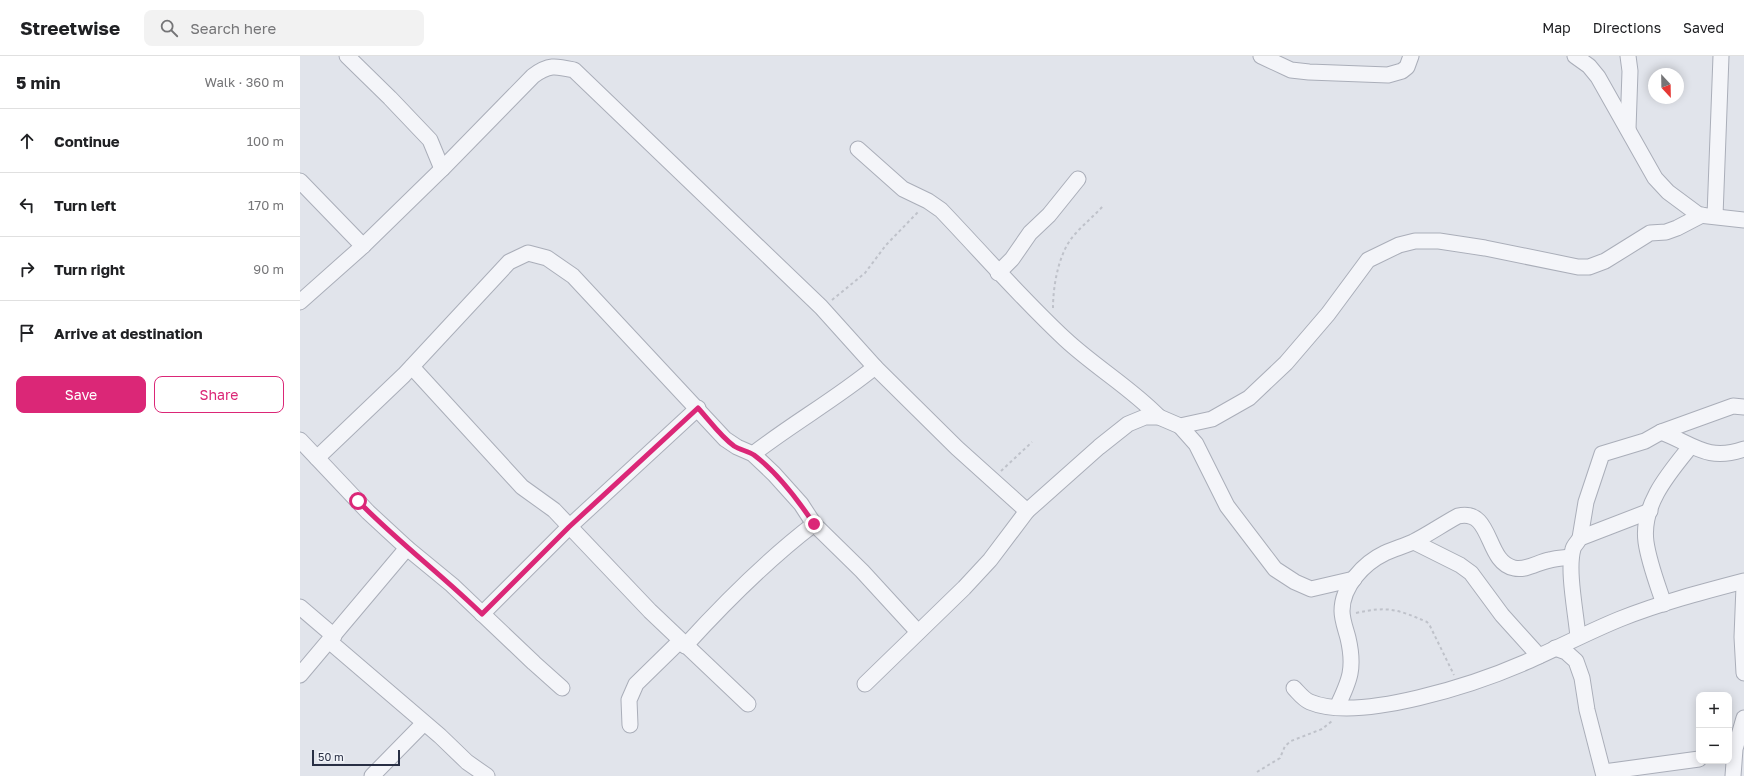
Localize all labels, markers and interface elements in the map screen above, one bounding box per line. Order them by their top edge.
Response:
search box [144,10,424,46]
text: Streetwise [20,16,120,39]
icon: search [158,17,180,39]
text: Search here [190,19,276,37]
text: Map [1542,19,1571,36]
text: Directions [1593,19,1661,36]
text: Saved [1683,19,1724,36]
north arrow [1648,68,1684,104]
text: 5 min [16,72,60,93]
text: Walk · 360 m [205,74,284,90]
icon: ahead [16,130,38,152]
text: Continue [54,132,120,150]
text: 100 m [247,133,284,149]
icon: left [16,194,38,216]
text: Turn left [54,196,116,214]
text: 170 m [248,197,284,213]
icon: right [16,258,38,280]
text: Turn right [54,260,125,278]
text: 90 m [253,261,284,277]
icon: arrive [16,322,38,344]
text: Arrive at destination [54,324,203,342]
button: Save [16,376,146,413]
button: Share [154,376,284,413]
route start [349,492,367,510]
route end [805,515,823,533]
map controls [1696,692,1732,764]
button: + [1696,692,1732,728]
button: − [1696,728,1732,764]
scale bar [312,748,400,767]
text: 50 m [318,750,344,763]

